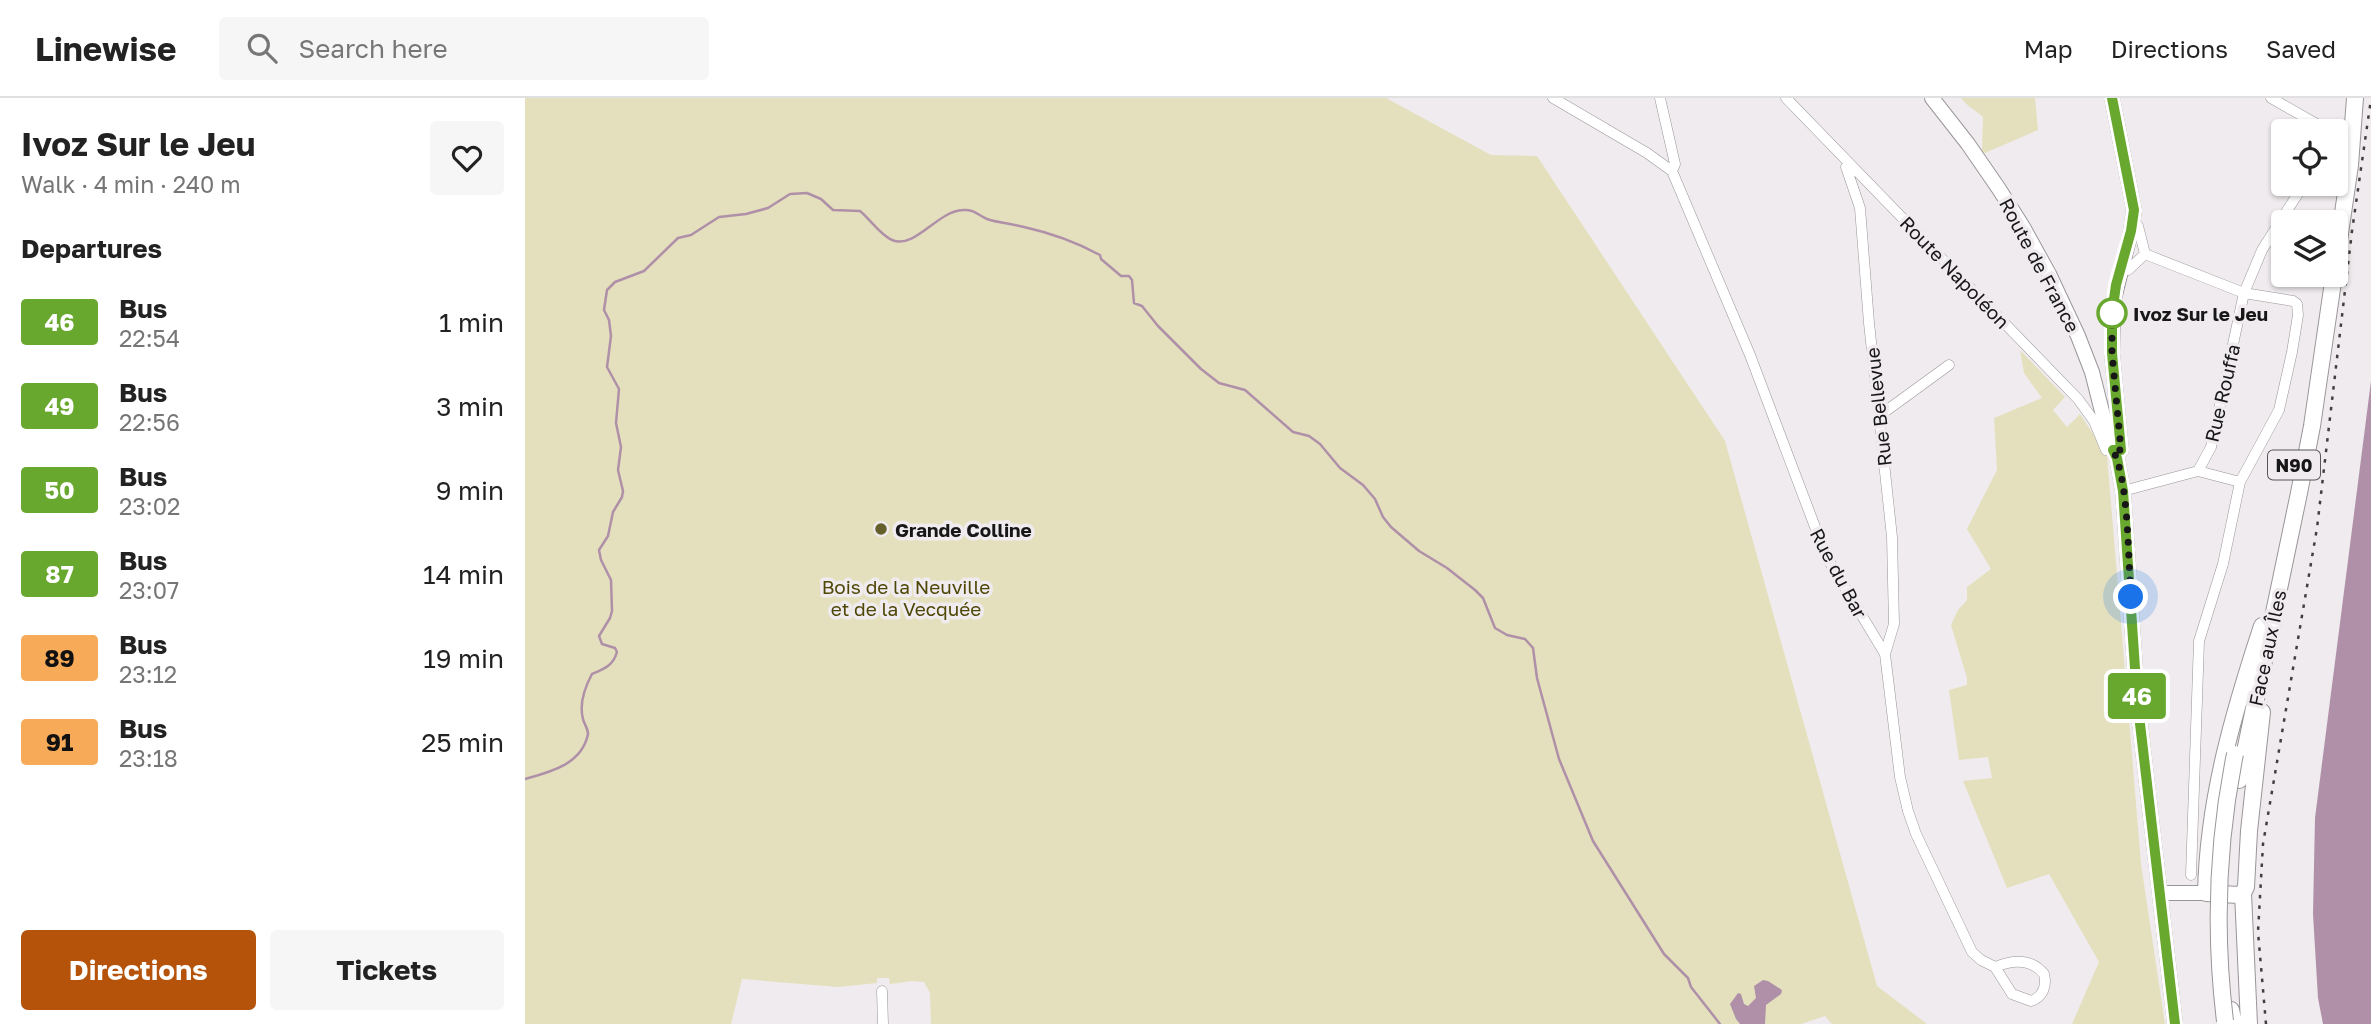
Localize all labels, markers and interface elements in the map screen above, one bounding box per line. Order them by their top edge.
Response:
search box [219,17,709,80]
text: Linewise [35,29,177,68]
icon: search [243,29,281,67]
text: Search here [299,33,448,64]
text: Map [2024,34,2073,63]
text: Directions [2111,34,2228,63]
text: Saved [2266,34,2336,63]
map controls [2271,119,2348,287]
button: locate [2271,119,2348,196]
button: heart [430,121,504,195]
text: Ivoz Sur le Jeu [21,124,255,163]
text: Walk · 4 min · 240 m [21,170,241,198]
street label: Route de France [1995,194,2085,336]
button: layers [2271,210,2348,287]
street label: Route Napoléon [1896,211,2014,333]
text: Departures [21,233,162,264]
text: Bus [119,293,167,324]
marker: Ivoz Sur le Jeu [2097,298,2127,328]
place label: Ivoz Sur le Jeu [2133,302,2268,325]
text: 46 [44,307,75,336]
text: 1 min [439,307,504,338]
text: 22:54 [119,324,180,352]
street label: Rue Rouffa [2200,342,2244,444]
street label: Rue Bellevue [1860,346,1896,468]
text: Bus [119,377,167,408]
text: 49 [44,391,75,420]
text: 3 min [436,391,504,422]
text: 22:56 [119,408,180,436]
road number: N90 [2268,450,2320,480]
text: Bus [119,461,167,492]
text: 50 [44,475,75,504]
text: 9 min [436,475,504,506]
text: 23:02 [119,492,180,520]
place label: Grande Colline [895,518,1032,541]
marker: Grande Colline [873,521,889,537]
street label: Rue du Bar [1806,524,1873,622]
text: Bus [119,545,167,576]
text: 87 [45,559,74,588]
text: 14 min [423,559,504,590]
park label: Bois de la Neuville et de la Vecquée [822,575,990,620]
text: 23:07 [119,576,179,604]
your location [2113,579,2148,614]
street label: Face aux Îles [2243,588,2291,708]
text: Bus [119,629,167,660]
text: 89 [44,643,75,672]
text: 19 min [423,643,504,674]
text: 23:12 [119,660,177,688]
line badge: 46 [2105,673,2169,719]
text: 46 [2122,681,2152,710]
text: Bus [119,713,167,744]
text: 91 [46,727,73,756]
text: 25 min [421,727,504,758]
text: 23:18 [119,744,178,772]
button: Directions [21,930,256,1010]
button: Tickets [270,930,504,1010]

